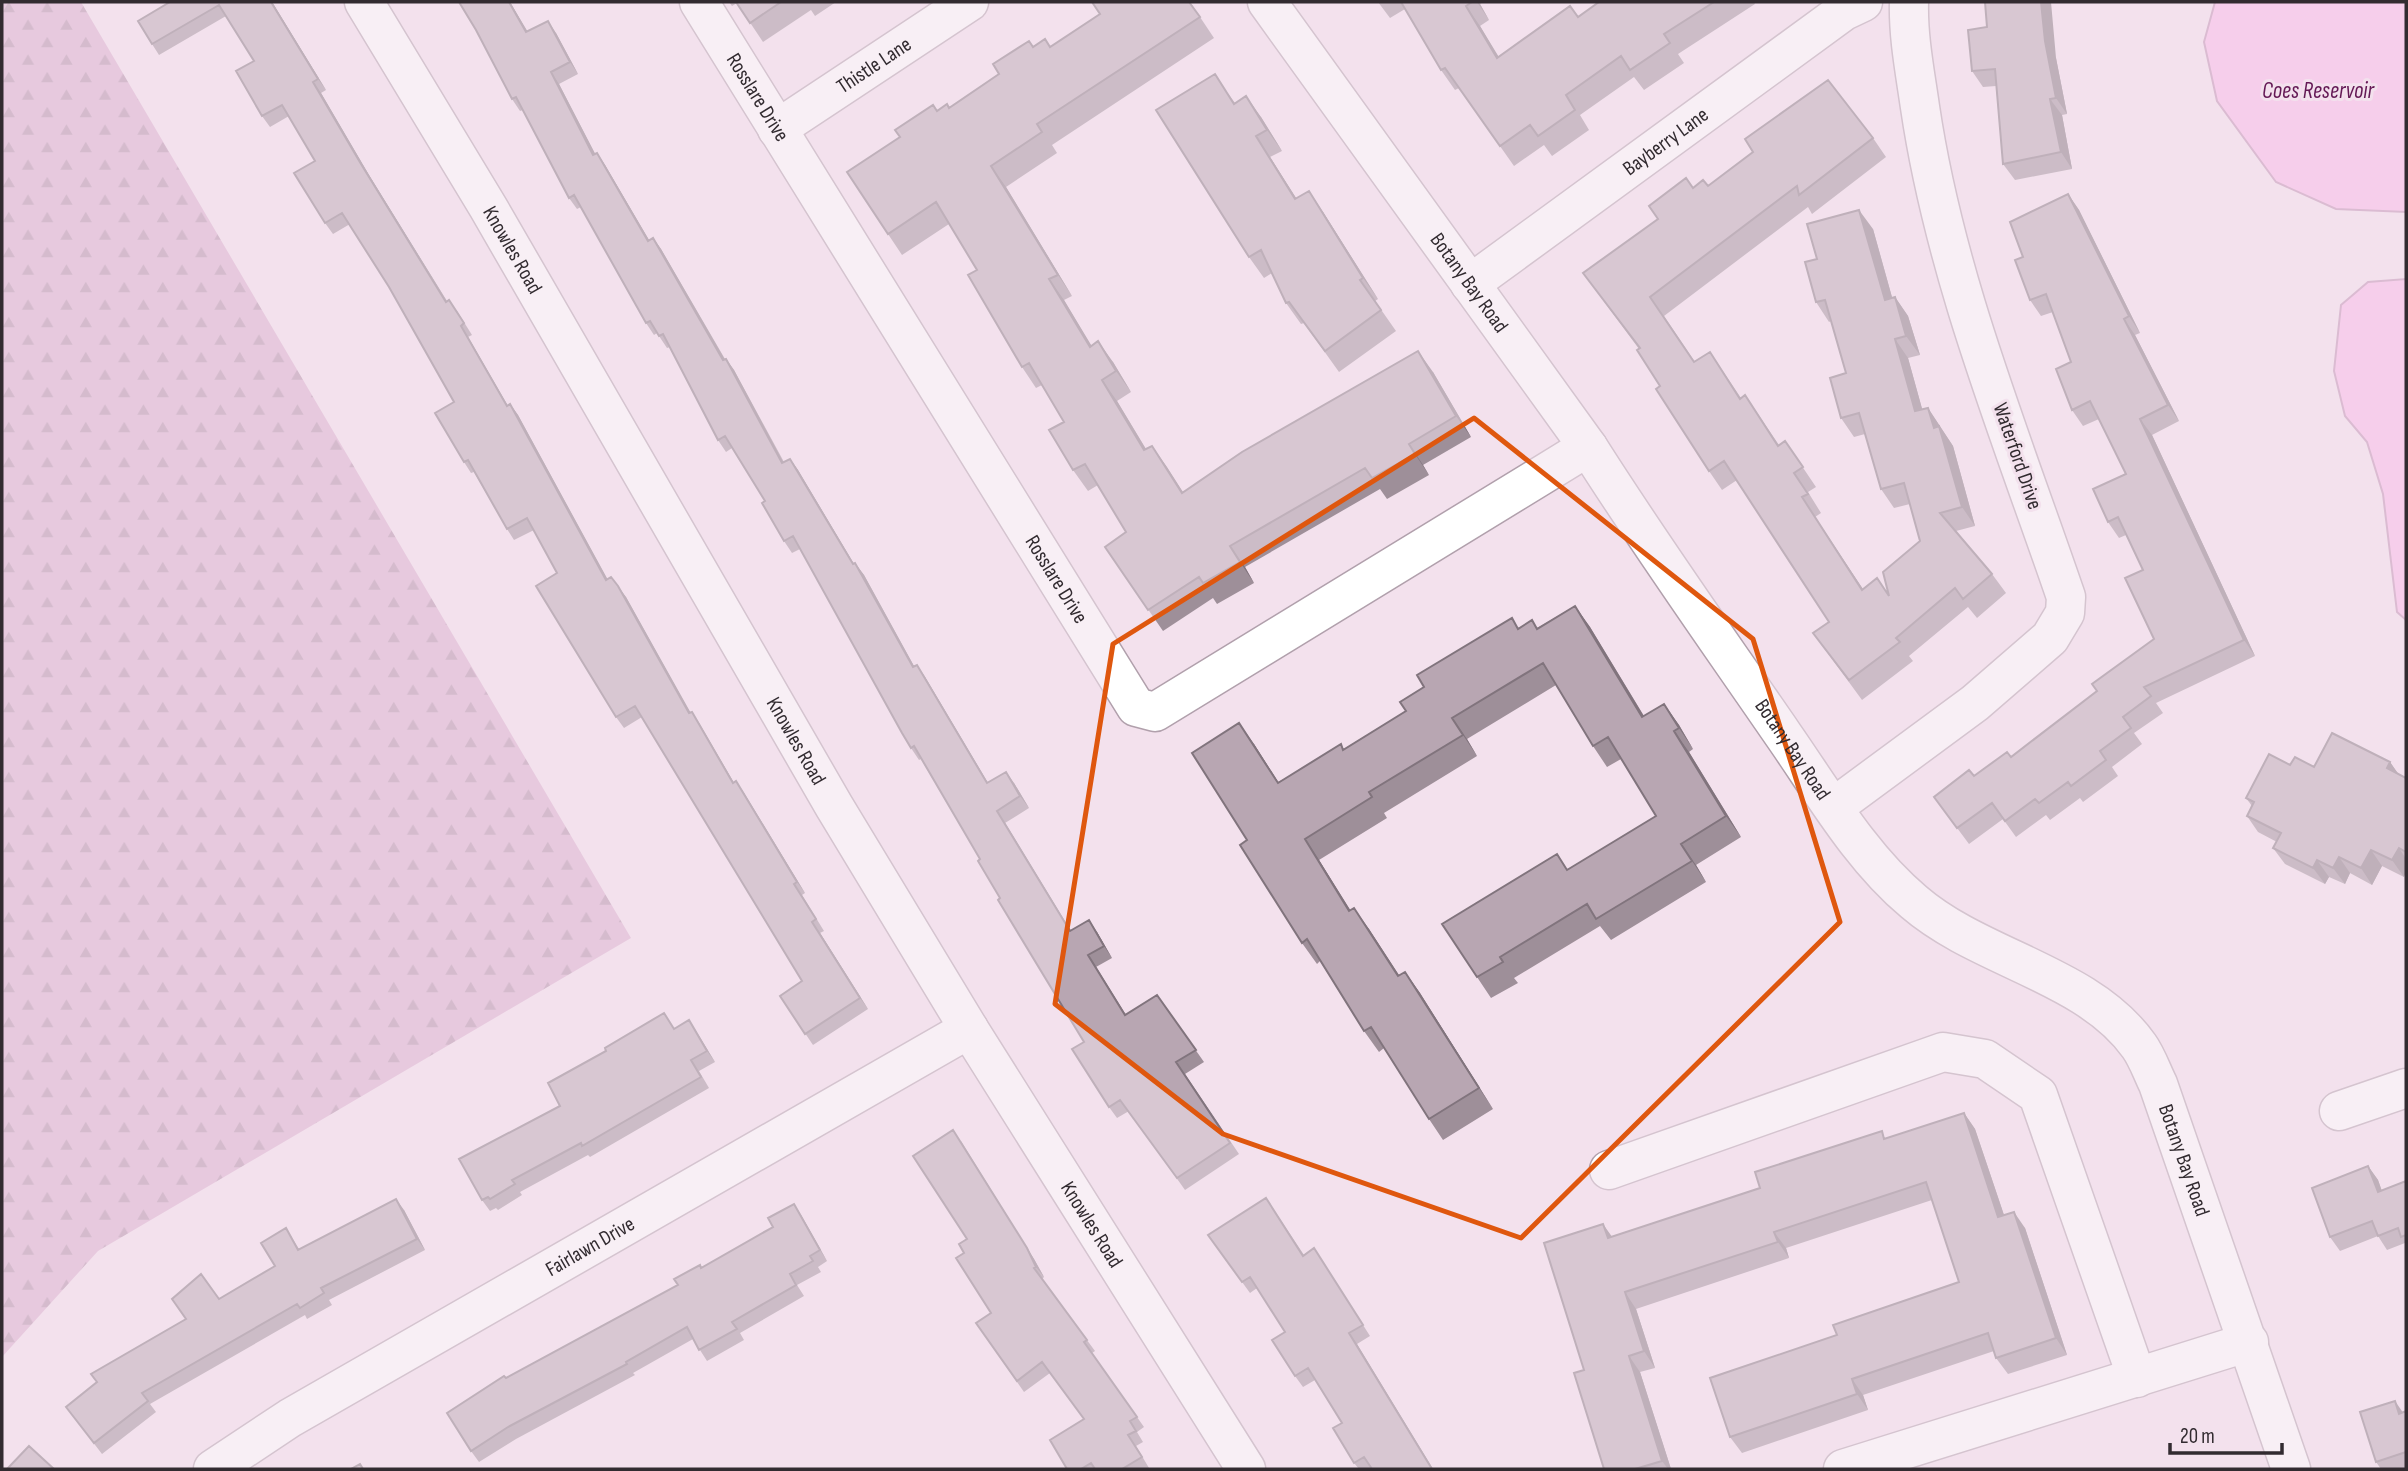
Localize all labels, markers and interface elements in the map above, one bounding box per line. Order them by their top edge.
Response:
street label: Thistle Lane [832,32,916,99]
street label: Rosslare Drive [721,49,794,146]
water label: Coes Reservoir [2262,77,2376,105]
street label: Bayberry Lane [1618,102,1713,181]
street label: Knowles Road [477,202,547,298]
street label: Botany Bay Road [1425,228,1513,338]
street label: Waterford Drive [1988,400,2047,513]
street label: Rosslare Drive [1020,531,1093,628]
street label: Knowles Road [761,693,831,789]
street label: Botany Bay Road [1749,694,1836,805]
street label: Botany Bay Road [2153,1101,2215,1220]
street label: Knowles Road [1055,1177,1128,1272]
street label: Fairlawn Drive [541,1211,639,1282]
scale bar [2170,1412,2282,1456]
text: 20 m [2180,1424,2215,1449]

